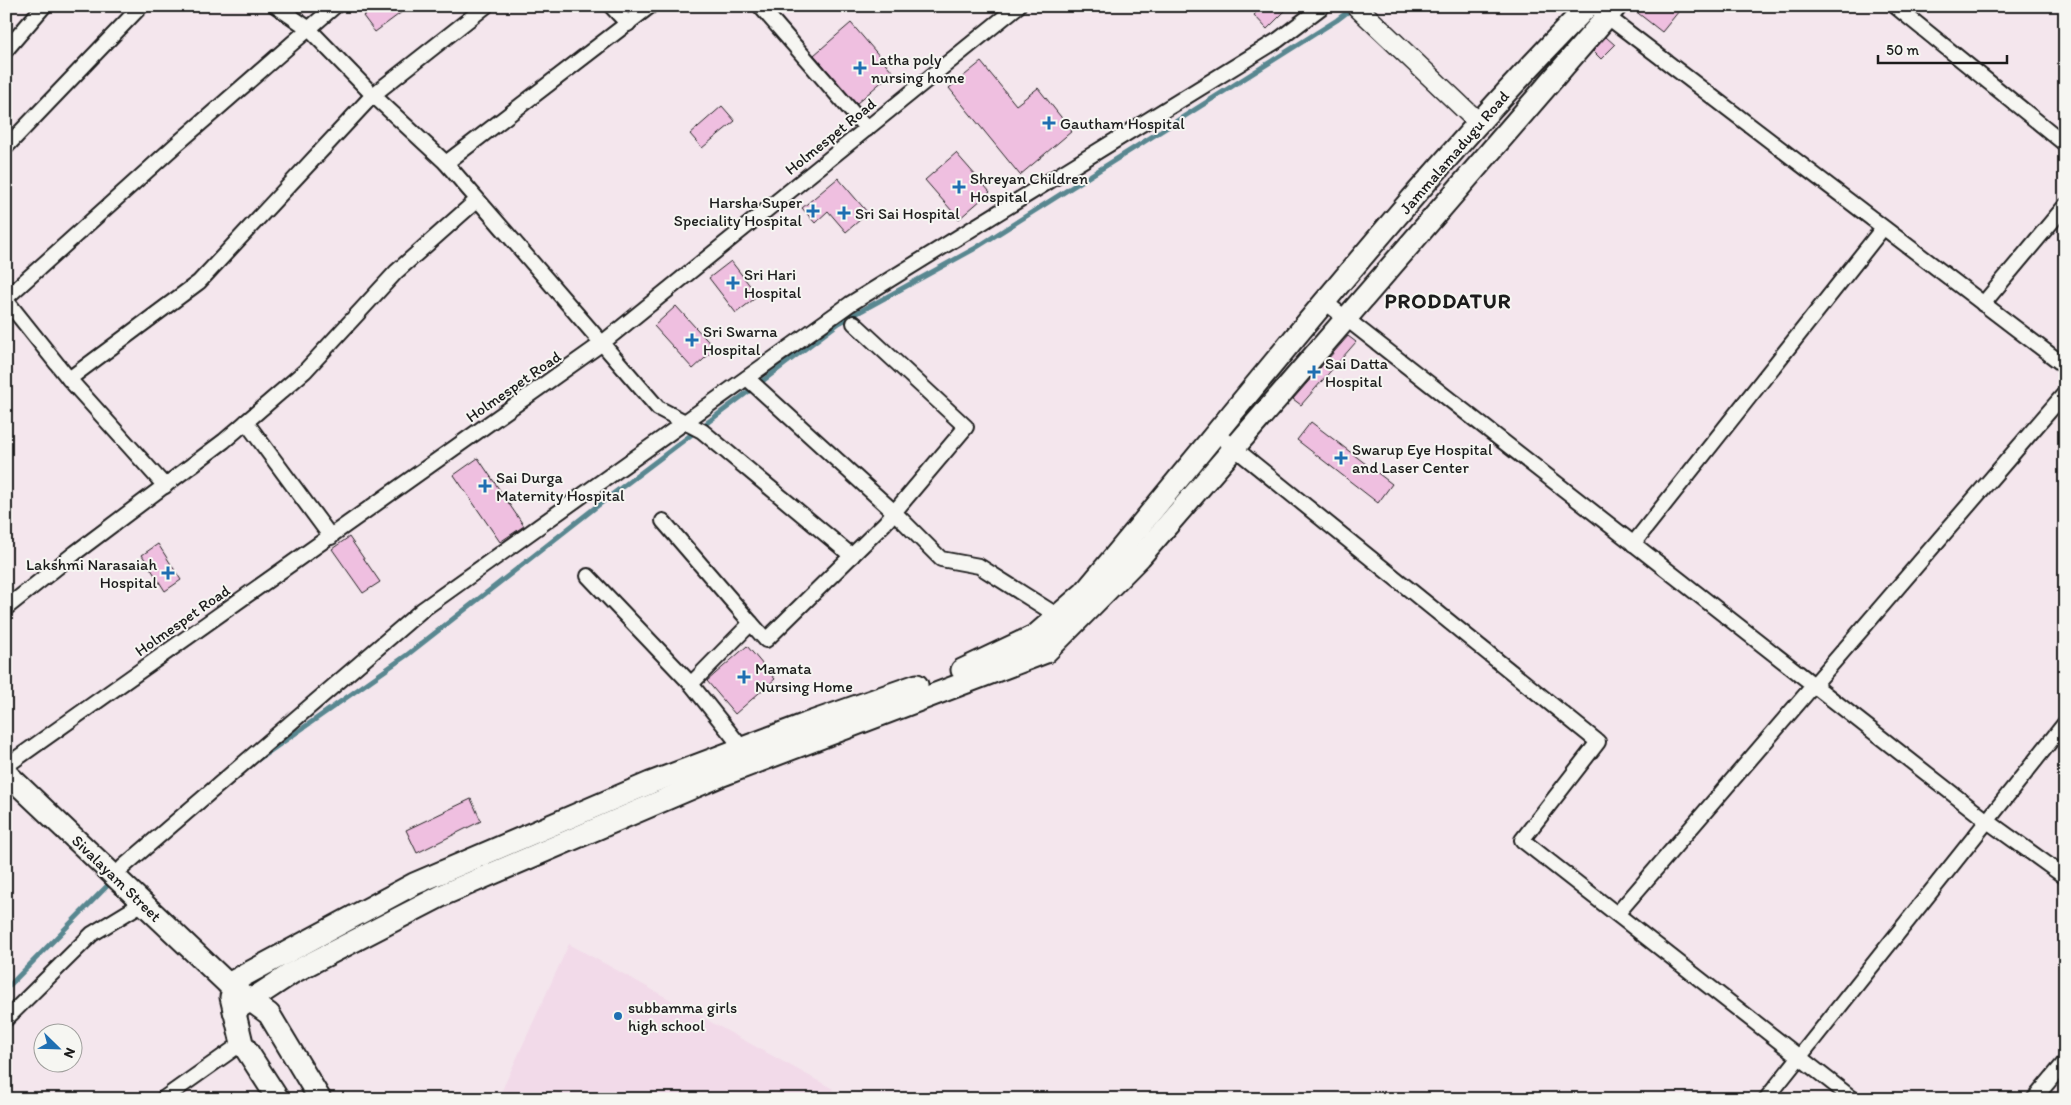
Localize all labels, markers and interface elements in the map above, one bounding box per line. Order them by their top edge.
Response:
scale bar [1878,32,2007,64]
text: 50 m [1886,41,1919,59]
place label: Latha poly nursing home [871,50,965,87]
marker: Latha poly nursing home [853,61,867,75]
street label: Jammalamadugu Road [1396,87,1513,218]
street label: Holmespet Road [781,94,880,179]
place label: Gautham Hospital [1060,114,1185,133]
marker: Gautham Hospital [1042,116,1056,130]
place label: Shreyan Children Hospital [970,169,1088,206]
marker: Shreyan Children Hospital [952,180,966,194]
place label: Harsha Super Speciality Hospital [674,193,802,230]
marker: Harsha Super Speciality Hospital [806,204,820,218]
place label: Sri Sai Hospital [855,204,960,223]
marker: Sri Sai Hospital [837,206,851,220]
place label: Sri Hari Hospital [744,265,802,302]
marker: Sri Hari Hospital [726,276,740,290]
district label: PRODDATUR [1385,288,1511,313]
place label: Sri Swarna Hospital [703,322,778,359]
marker: Sri Swarna Hospital [685,333,699,347]
street label: Holmespet Road [462,346,565,426]
place label: Sai Datta Hospital [1325,354,1389,391]
marker: Sai Datta Hospital [1307,365,1321,379]
place label: Swarup Eye Hospital and Laser Center [1352,440,1493,477]
marker: Swarup Eye Hospital and Laser Center [1334,451,1348,465]
place label: Sai Durga Maternity Hospital [496,468,625,505]
marker: Sai Durga Maternity Hospital [478,479,492,493]
place label: Lakshmi Narasaiah Hospital [26,555,157,592]
marker: Lakshmi Narasaiah Hospital [161,566,175,580]
street label: Holmespet Road [131,580,234,660]
place label: Mamata Nursing Home [755,659,853,696]
marker: Mamata Nursing Home [737,670,751,684]
street label: Sivalayam Street [68,831,165,926]
place label: subbamma girls high school [628,998,737,1035]
marker: subbamma girls high school [612,1010,624,1022]
north arrow [32,1022,82,1072]
text: N [60,1045,79,1061]

